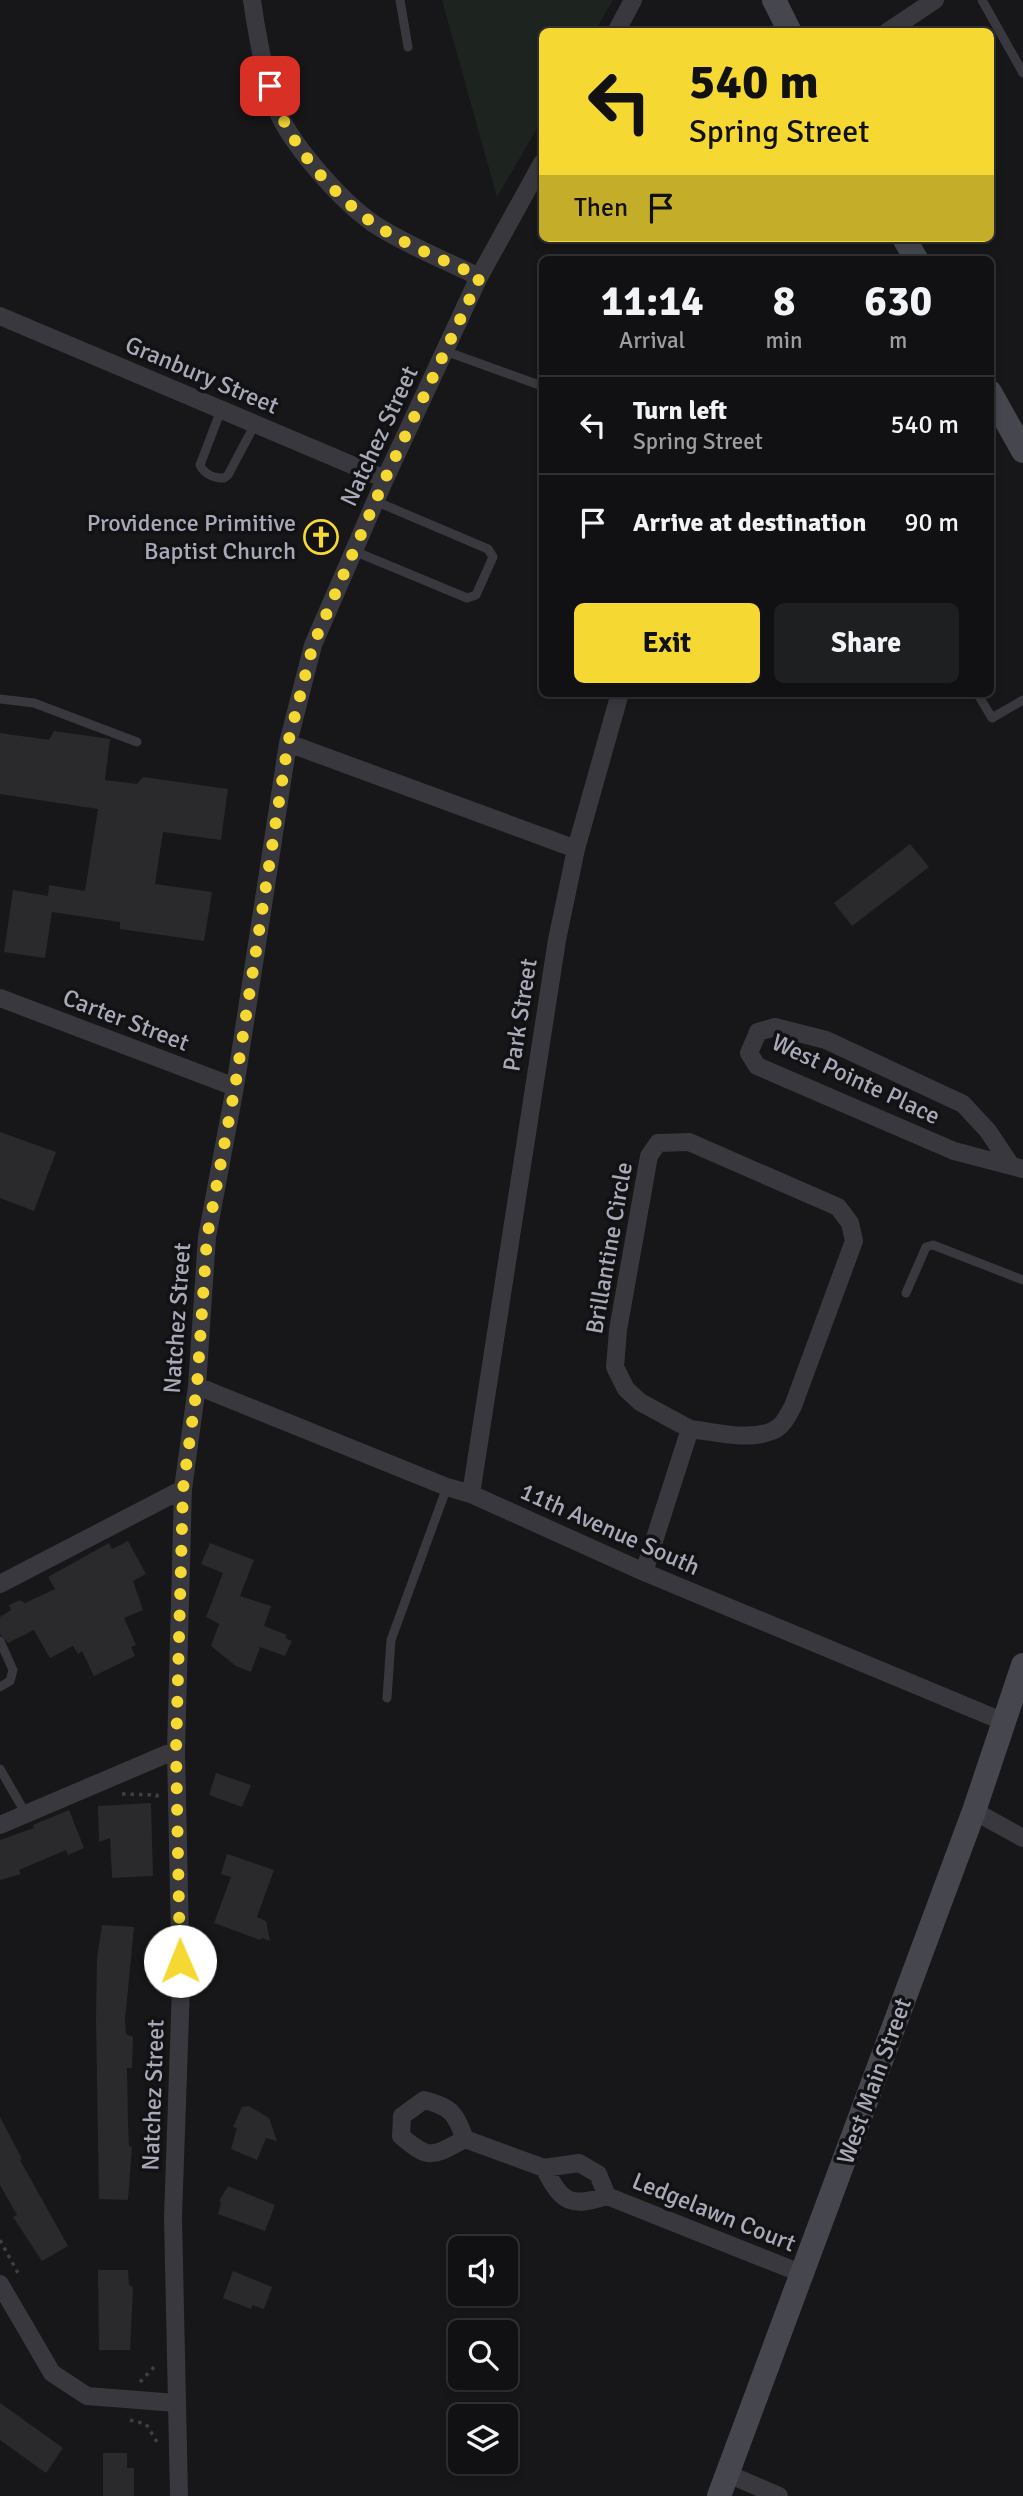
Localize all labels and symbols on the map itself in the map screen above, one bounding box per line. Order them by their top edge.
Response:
pin [240,56,300,116]
street label: Granbury Street [121,329,283,421]
street label: Natchez Street [333,361,425,511]
place label: Providence Primitive Baptist Church [87,508,296,566]
church icon: Providence Primitive Baptist Church [302,518,340,556]
street label: Park Street [496,956,544,1074]
street label: Carter Street [59,982,193,1058]
street label: West Pointe Place [767,1027,945,1131]
street label: Brillantine Circle [579,1160,639,1336]
street label: Natchez Street [157,1241,197,1395]
street label: 11th Avenue South [516,1476,704,1582]
position arrow [143,1924,217,1998]
street label: West Main Street [830,1994,918,2168]
street label: Natchez Street [135,2019,171,2171]
street label: Ledgelawn Court [628,2166,800,2258]

